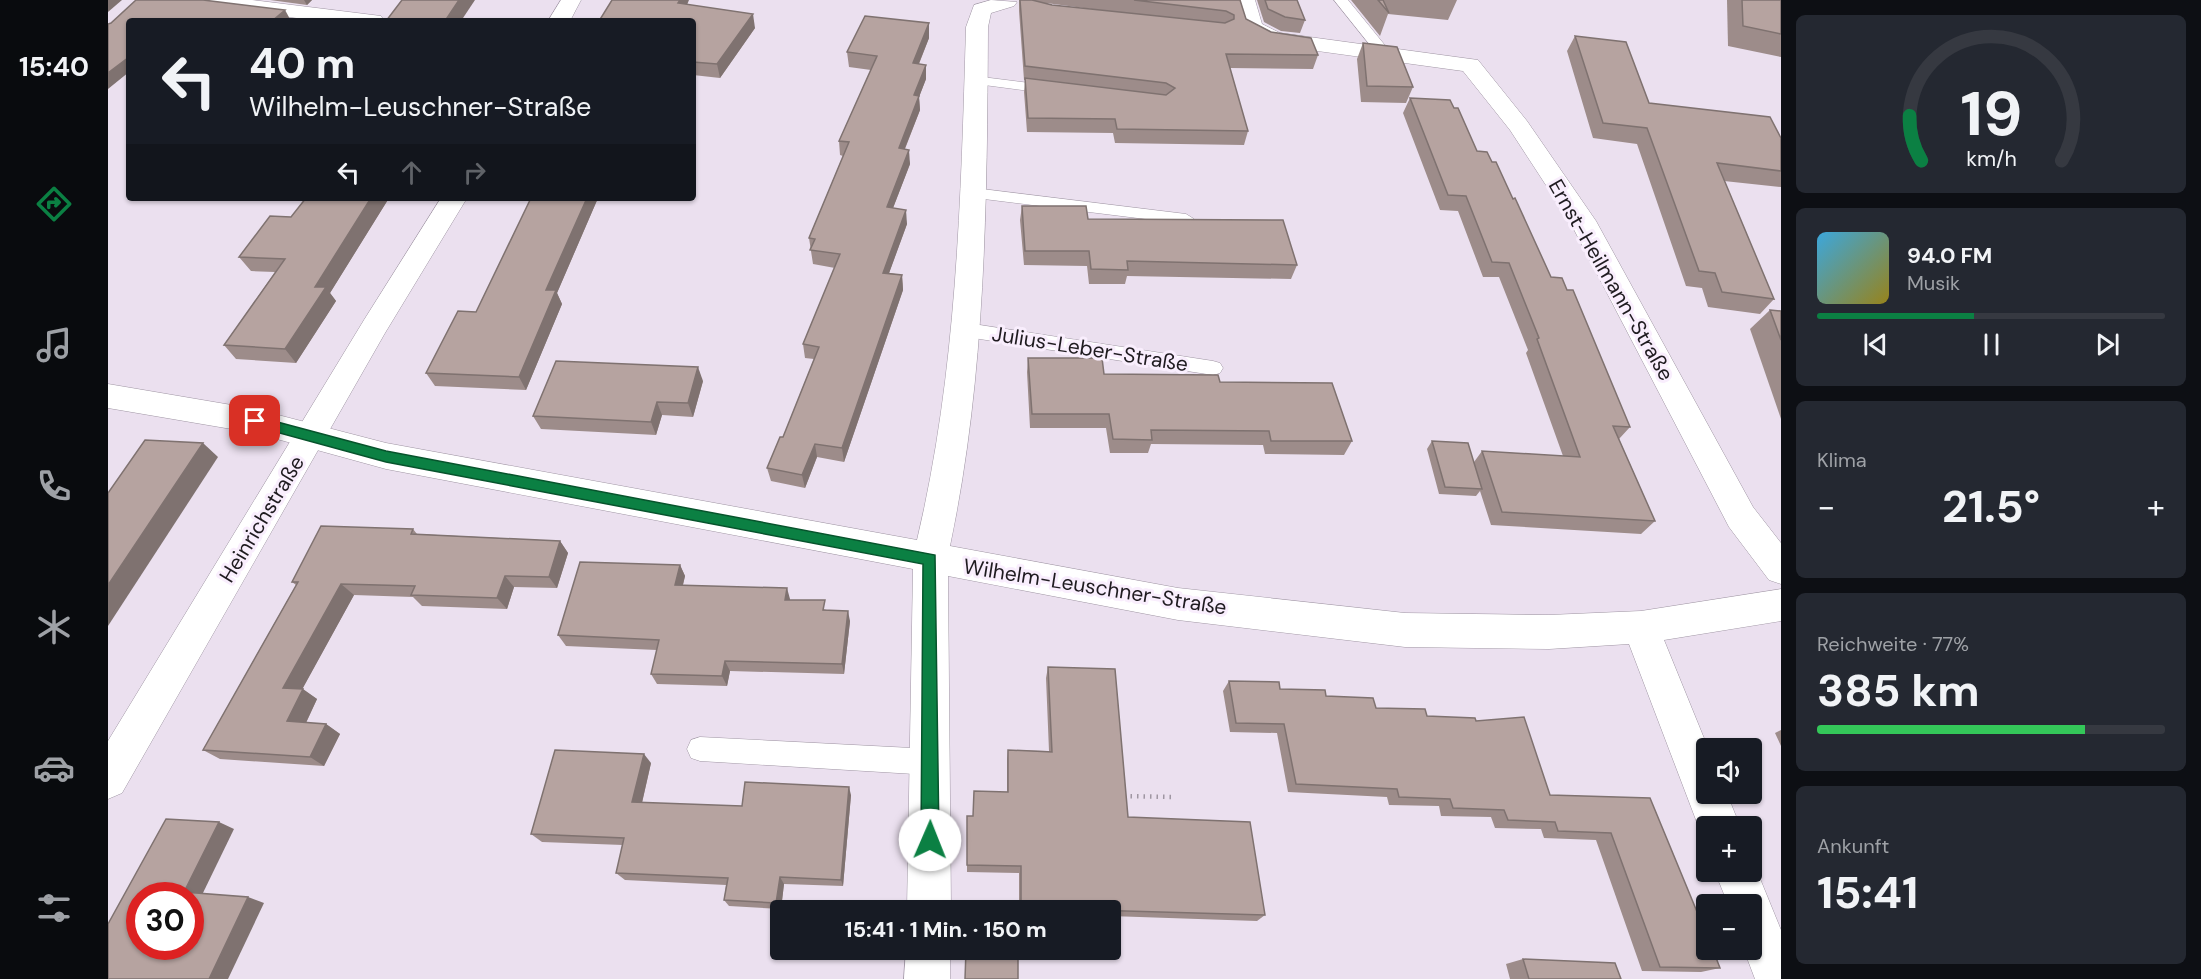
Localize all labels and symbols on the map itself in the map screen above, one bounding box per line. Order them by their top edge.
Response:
street label: Ernst-Heilmann-Straße [1542,174,1680,386]
street label: Julius-Leber-Straße [990,320,1190,378]
pin [229,395,280,446]
street label: Heinrichstraße [213,450,311,588]
street label: Wilhelm-Leuschner-Straße [961,552,1229,622]
position arrow [898,808,962,872]
speed limit sign: 30 [126,882,204,960]

